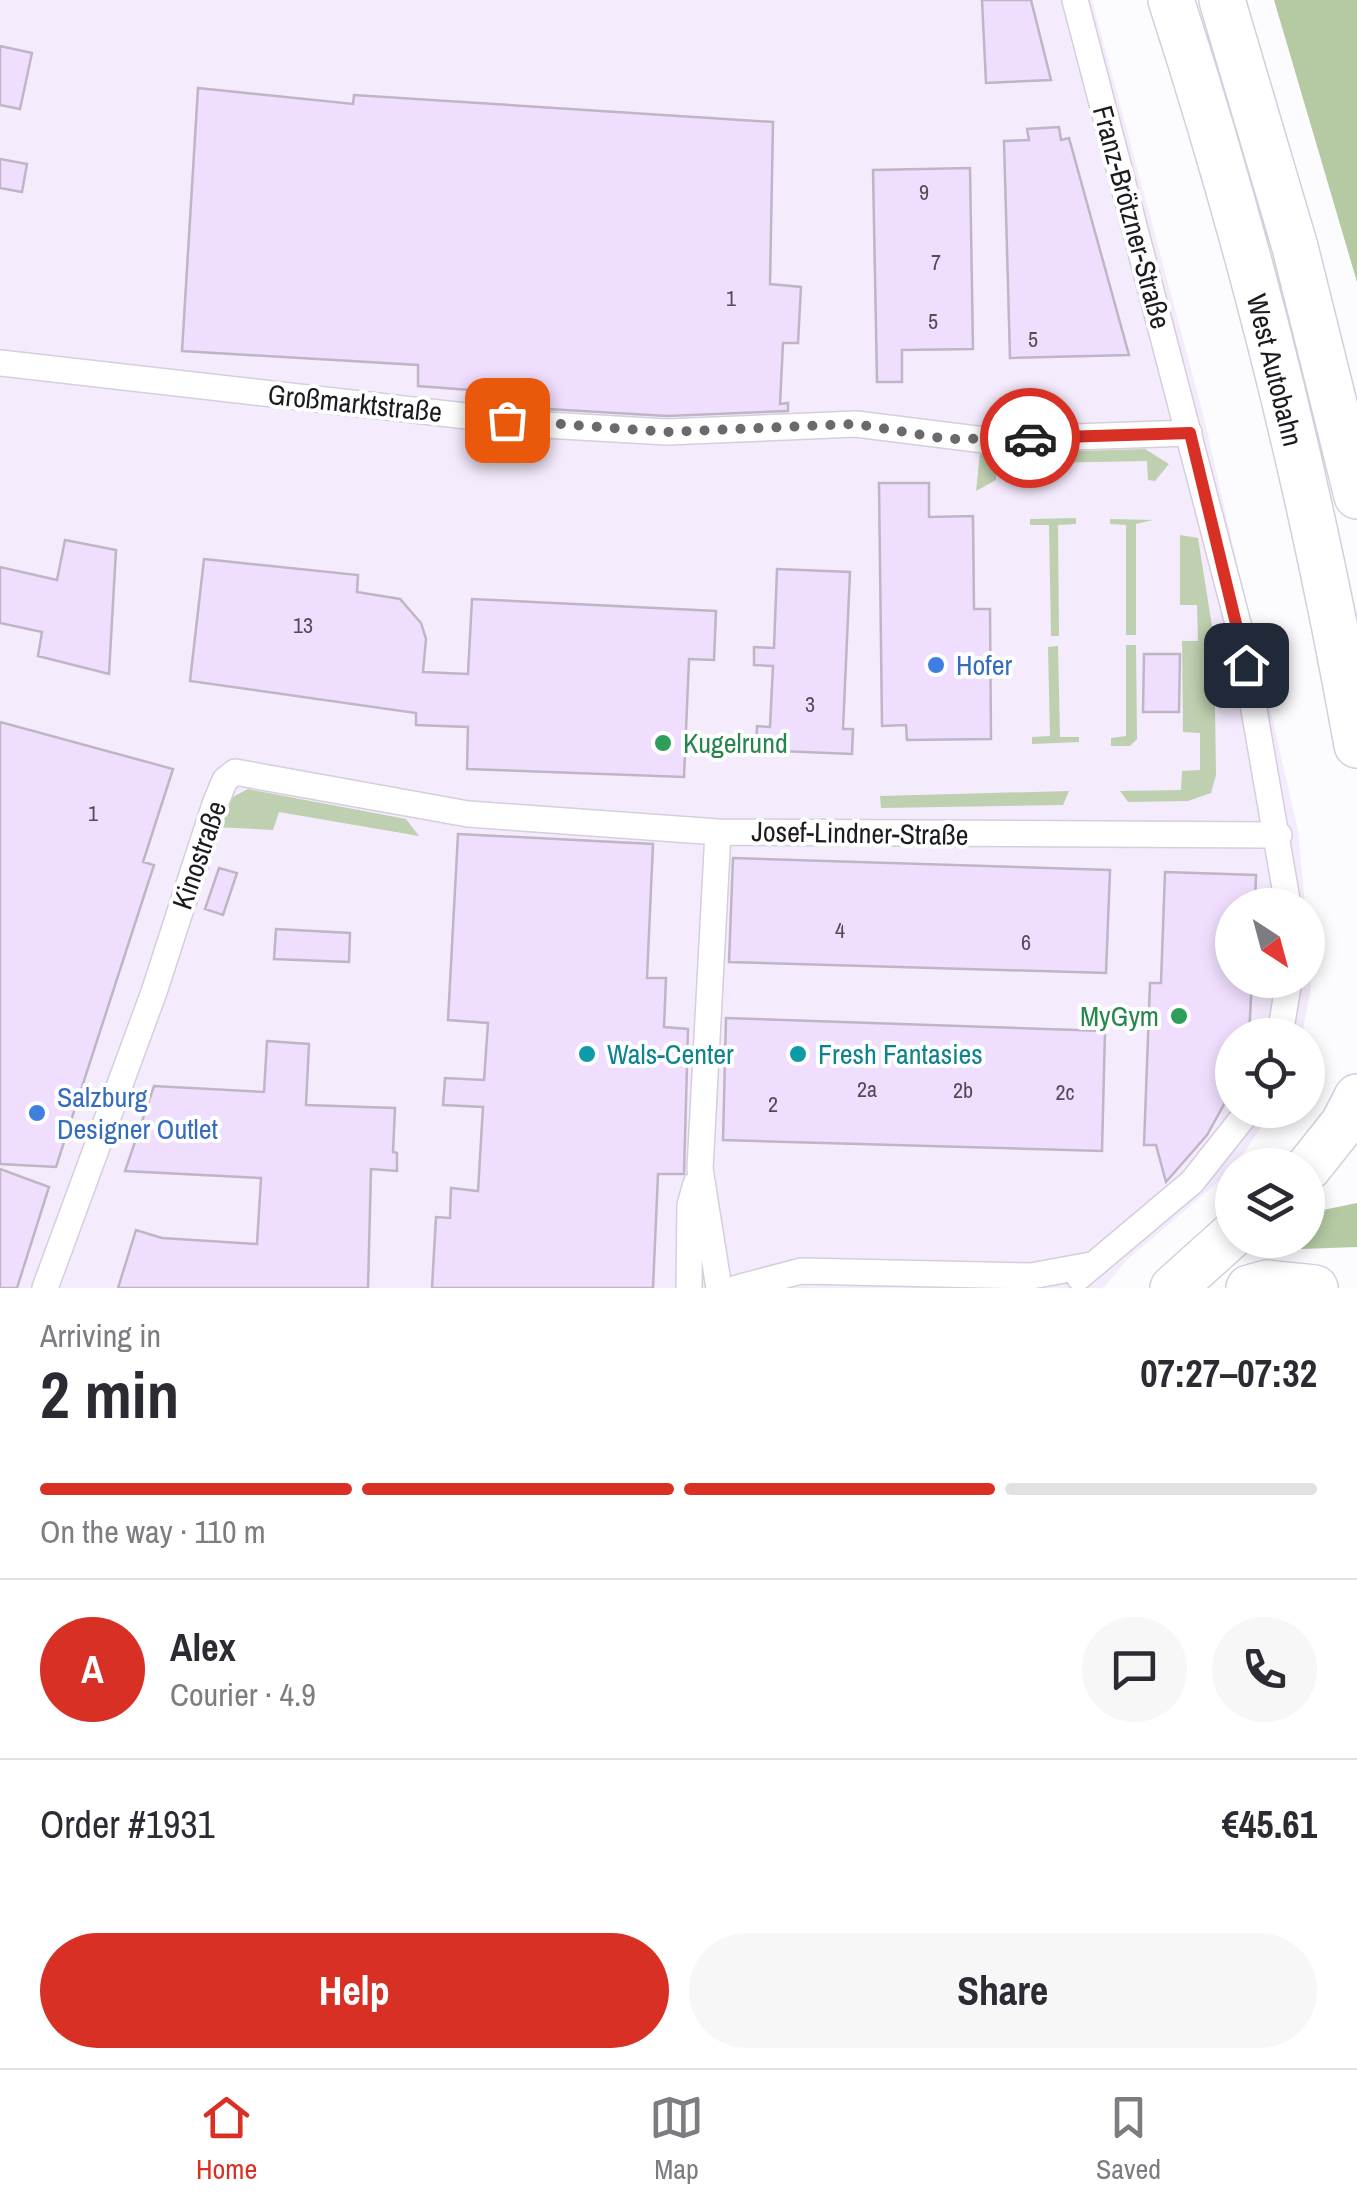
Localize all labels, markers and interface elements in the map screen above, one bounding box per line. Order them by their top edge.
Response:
street label: Franz-Brötzner-Straße [1084,101,1180,333]
house number: 9 [919,177,929,207]
house number: 7 [931,247,941,277]
house number: 1 [726,283,736,313]
street label: West Autobahn [1238,290,1312,450]
house number: 5 [928,306,938,336]
house number: 5 [1028,324,1038,354]
street label: Großmarktstraße [266,375,444,431]
pin [465,378,550,463]
courier [980,388,1080,488]
icon: bag [480,393,535,448]
icon: car [1003,411,1058,466]
house number: 13 [293,610,313,640]
pin [1204,623,1289,708]
icon: home [1219,638,1274,693]
place label: Hofer [956,646,1012,684]
marker: Hofer [925,654,947,676]
house number: 3 [805,689,815,719]
place label: Kugelrund [683,724,788,762]
marker: Kugelrund [652,732,674,754]
street label: Kinostraße [163,796,235,914]
house number: 1 [88,798,98,828]
street label: Josef-Lindner-Straße [751,812,969,854]
north arrow [1215,888,1325,998]
map controls [1215,888,1325,1258]
house number: 4 [835,915,845,945]
house number: 6 [1021,927,1031,957]
place label: MyGym [1080,997,1159,1035]
marker: MyGym [1168,1005,1190,1027]
button: locate [1215,1018,1325,1128]
place label: Wals-Center [607,1035,734,1073]
place label: Fresh Fantasies [818,1035,983,1073]
marker: Wals-Center [576,1043,598,1065]
marker: Fresh Fantasies [787,1043,809,1065]
house number: 2a [857,1074,877,1104]
house number: 2b [953,1075,973,1105]
house number: 2c [1055,1077,1075,1107]
place label: Salzburg Designer Outlet [57,1078,218,1148]
house number: 2 [768,1089,778,1119]
marker: Salzburg Designer Outlet [26,1102,48,1124]
button: layers [1215,1148,1325,1258]
text: Arriving in [40,1314,161,1357]
text: 07:27–07:32 [1140,1348,1317,1399]
text: 2 min [40,1351,179,1438]
text: On the way · 110 m [40,1510,266,1553]
button: chat [1082,1617,1187,1722]
button: phone [1212,1617,1317,1722]
text: Alex [170,1622,236,1673]
text: A [81,1644,104,1695]
text: Courier · 4.9 [170,1673,316,1716]
text: Order #1931 [40,1799,215,1850]
text: €45.61 [1222,1799,1317,1850]
button: Help [40,1933,669,2048]
button: Share [689,1933,1317,2048]
tab: Home [196,2090,257,2188]
tab: Map [649,2090,704,2188]
tab: Saved [1096,2090,1161,2188]

